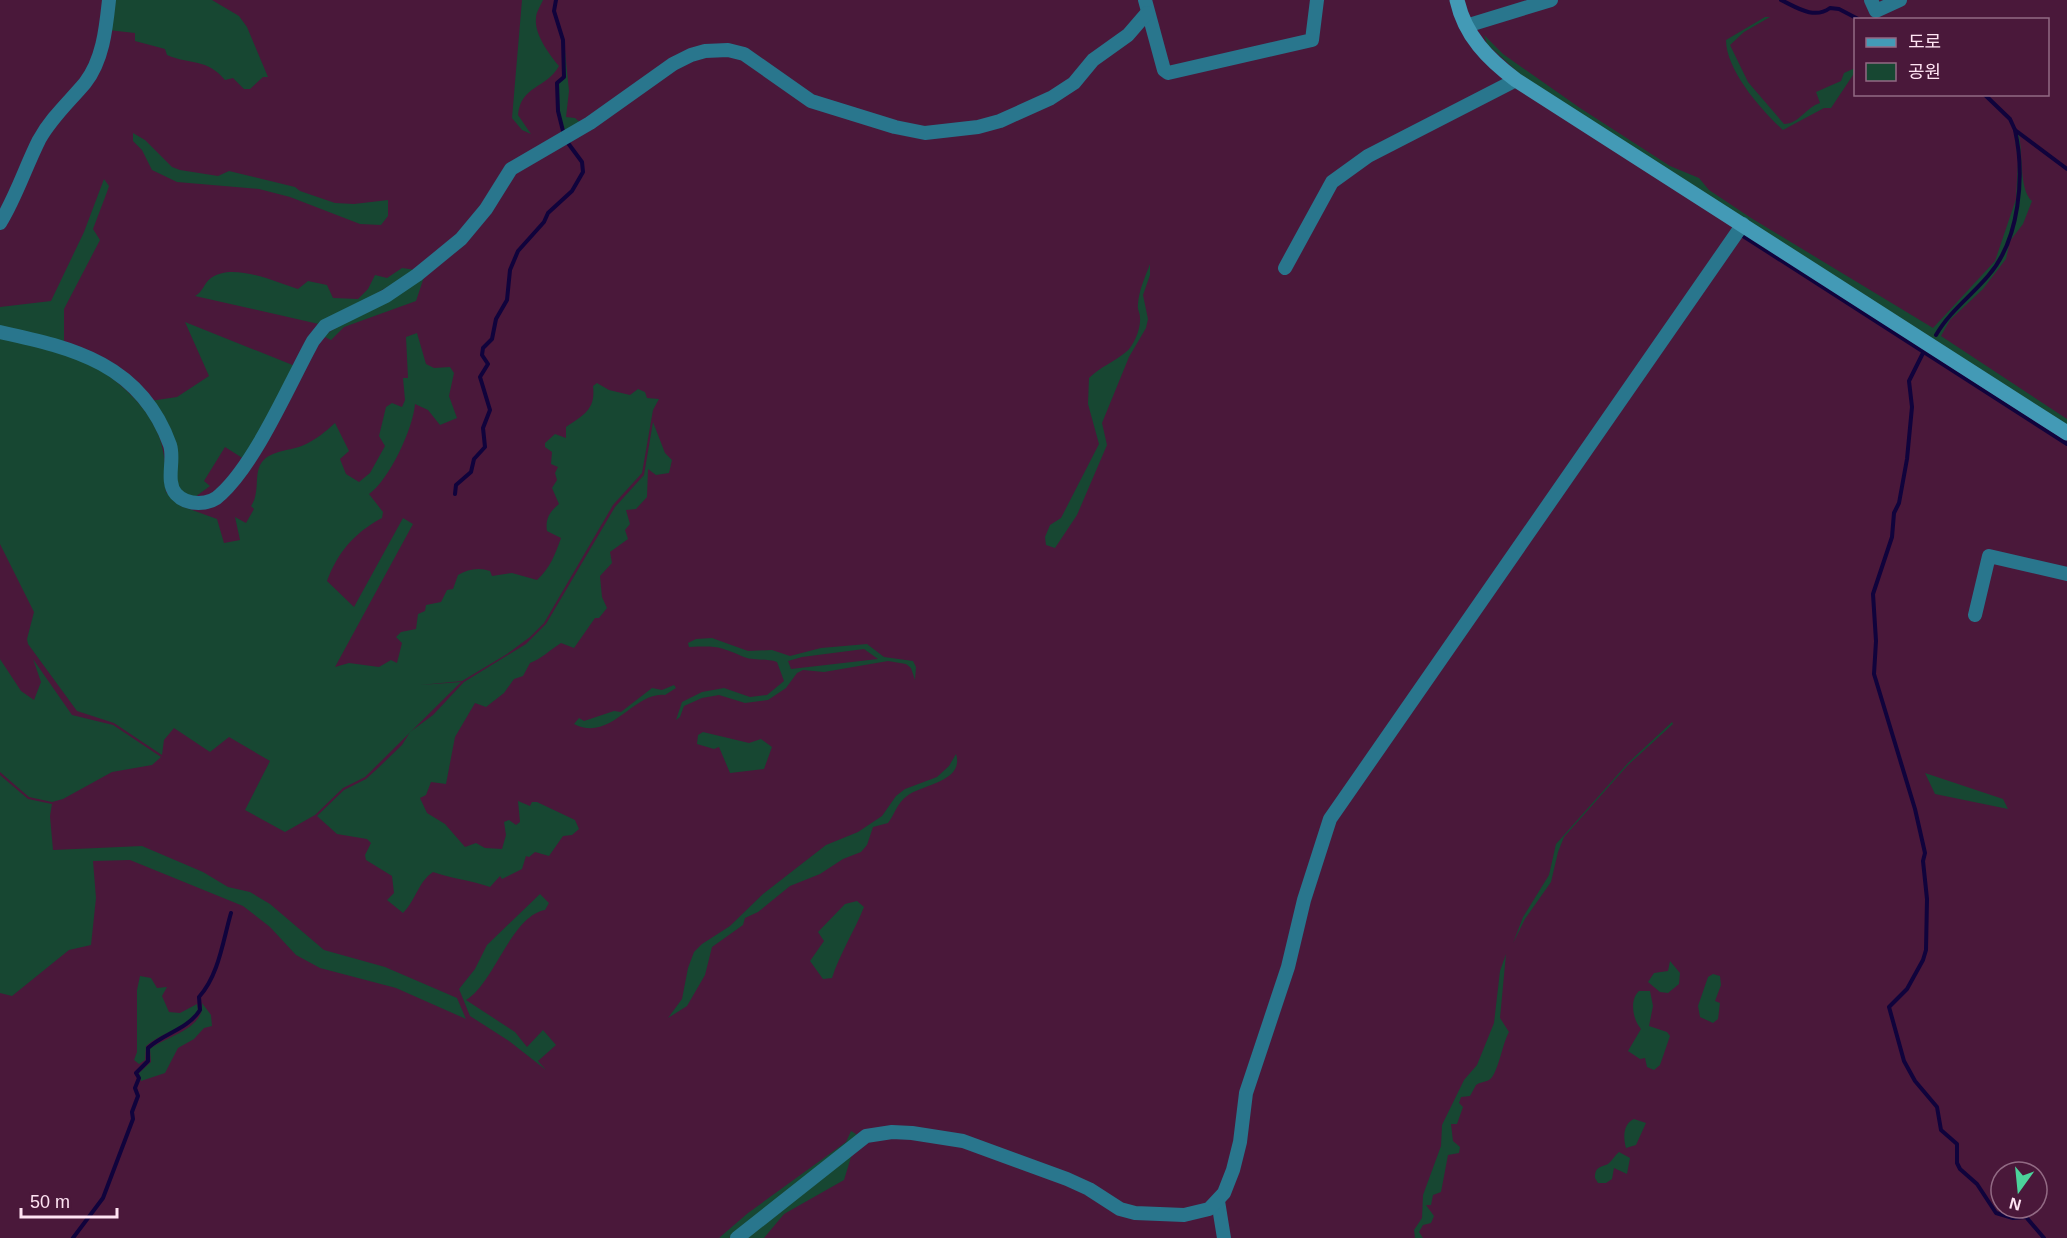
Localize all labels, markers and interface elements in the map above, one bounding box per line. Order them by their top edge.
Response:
legend [1854,18,2049,96]
text: 도로 [1908,32,1941,52]
text: 공원 [1908,62,1941,82]
north arrow [1989,1160,2049,1220]
scale bar [21,1181,117,1219]
text: 50 m [30,1192,70,1212]
text: N [2007,1194,2023,1214]

